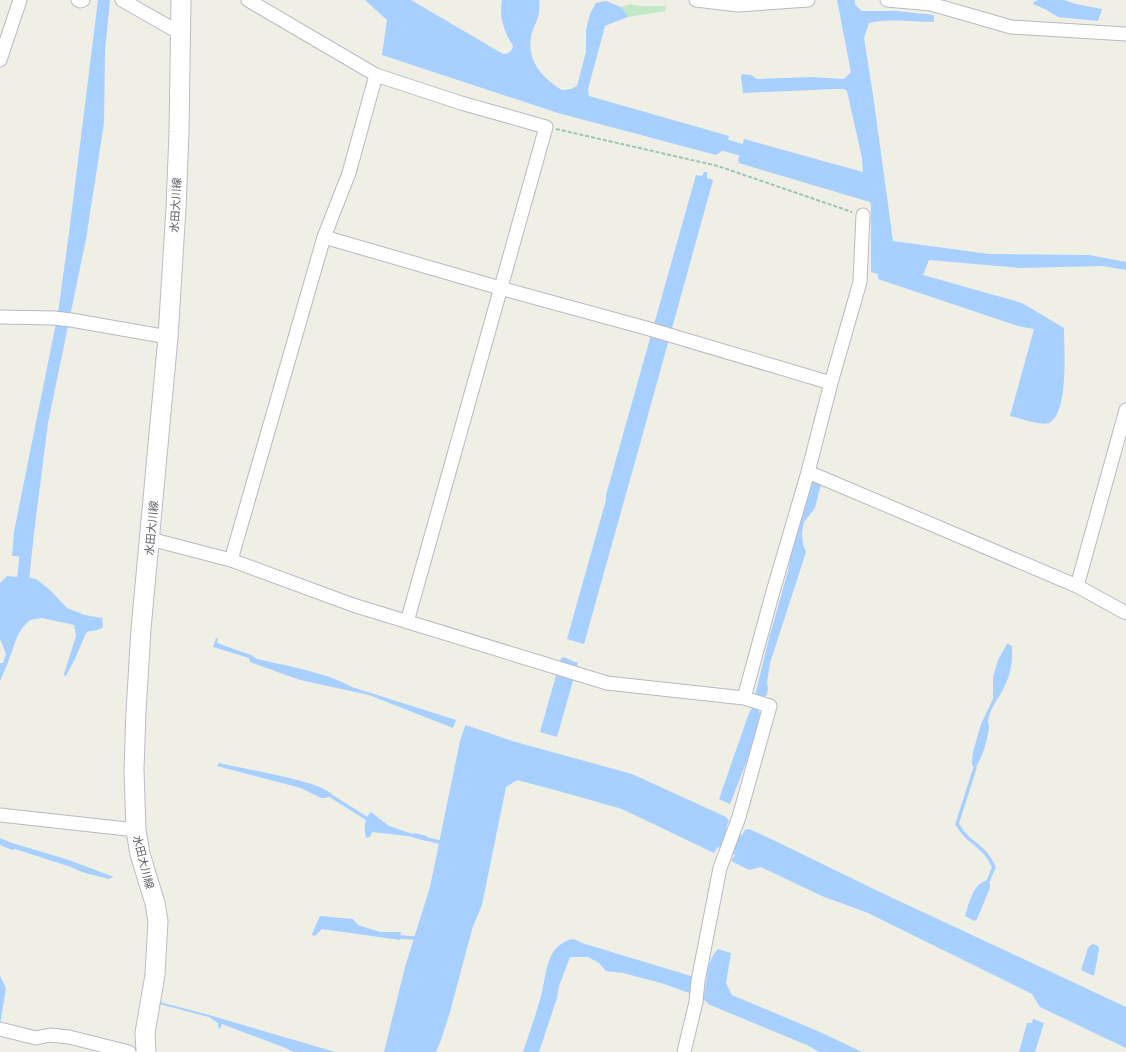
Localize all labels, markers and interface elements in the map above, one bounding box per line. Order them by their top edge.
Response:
street label: 水田大川線 [167,177,183,233]
street label: 水田大川線 [142,500,160,556]
street label: 水田大川線 [131,834,157,890]

